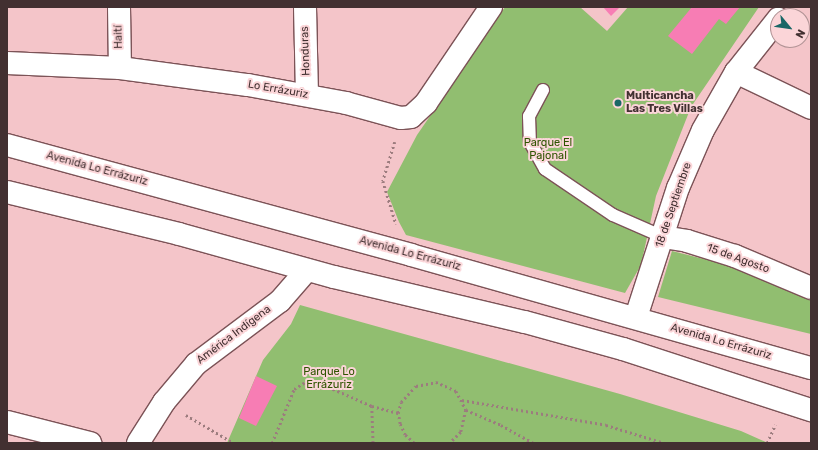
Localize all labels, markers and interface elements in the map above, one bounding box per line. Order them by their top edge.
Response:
north arrow [770,8,810,48]
street label: Haití [112,25,126,49]
street label: Honduras [299,26,313,76]
text: N [792,27,808,40]
street label: Lo Errázuriz [247,78,309,102]
place label: Multicancha Las Tres Villas [626,90,703,116]
marker: Multicancha Las Tres Villas [613,98,623,108]
park label: Parque El Pajonal [524,137,572,163]
street label: Avenida Lo Errázuriz [45,149,149,189]
street label: 18 de Septiembre [653,161,695,249]
street label: Avenida Lo Errázuriz [358,234,462,274]
street label: 15 de Agosto [705,242,771,276]
street label: América Indígena [194,303,274,367]
street label: Avenida Lo Errázuriz [669,321,773,363]
park label: Parque Lo Errázuriz [303,366,355,392]

